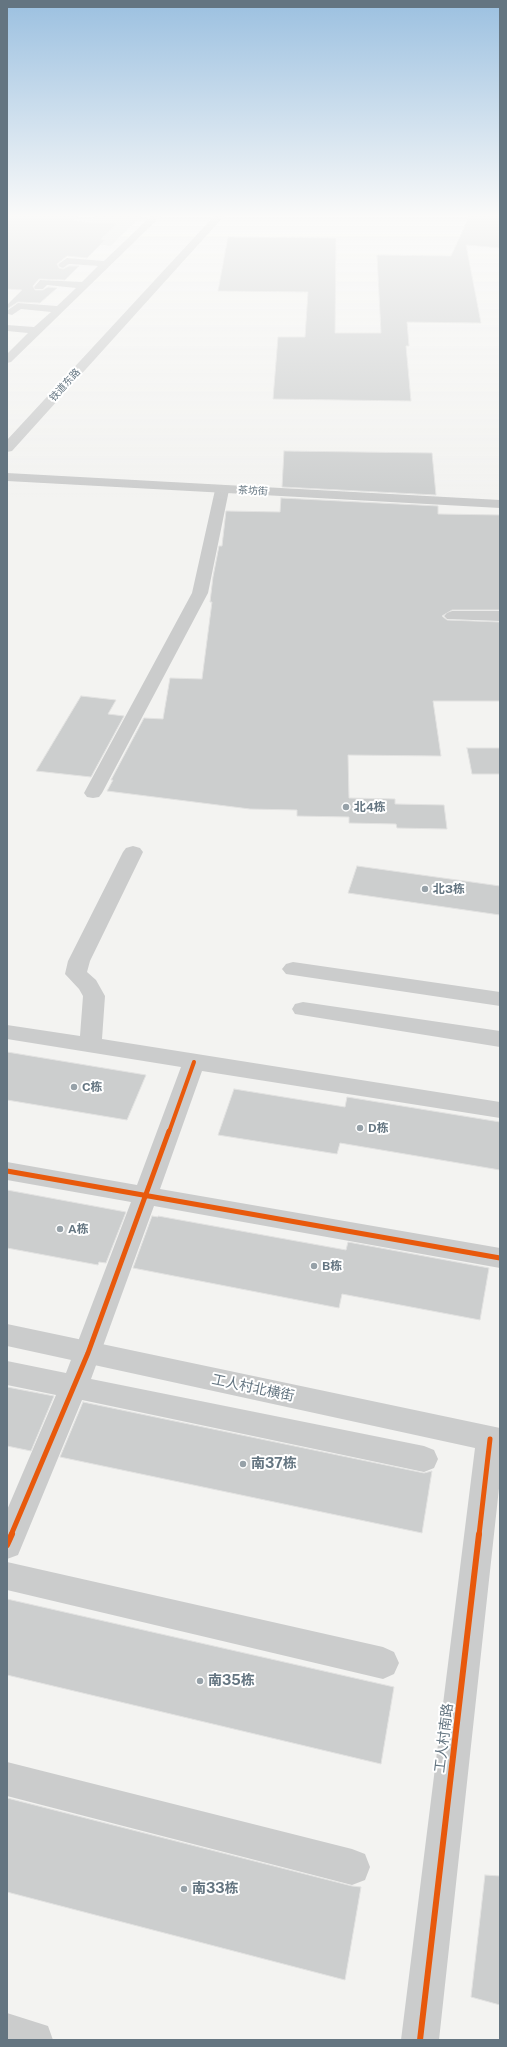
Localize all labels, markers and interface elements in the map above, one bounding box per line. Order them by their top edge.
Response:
street label: 铁道东路 [47,366,83,404]
street label: 茶坊街 [238,484,268,498]
place label: 北4栋 [354,800,386,814]
marker: 北4栋 [341,802,351,812]
place label: 北3栋 [433,882,465,896]
marker: 北3栋 [420,884,430,894]
place label: C栋 [82,1080,103,1094]
marker: C栋 [69,1082,79,1092]
place label: D栋 [368,1121,389,1135]
marker: D栋 [355,1123,365,1133]
place label: A栋 [68,1222,89,1236]
marker: A栋 [55,1224,65,1234]
place label: B栋 [322,1259,342,1273]
marker: B栋 [309,1261,319,1271]
street label: 工人村北横街 [210,1371,296,1405]
place label: 南37栋 [251,1456,297,1472]
marker: 南37栋 [238,1459,248,1469]
place label: 南35栋 [208,1673,255,1689]
marker: 南35栋 [195,1676,205,1686]
street label: 工人村南路 [431,1702,457,1774]
place label: 南33栋 [192,1881,239,1897]
marker: 南33栋 [179,1884,189,1894]

